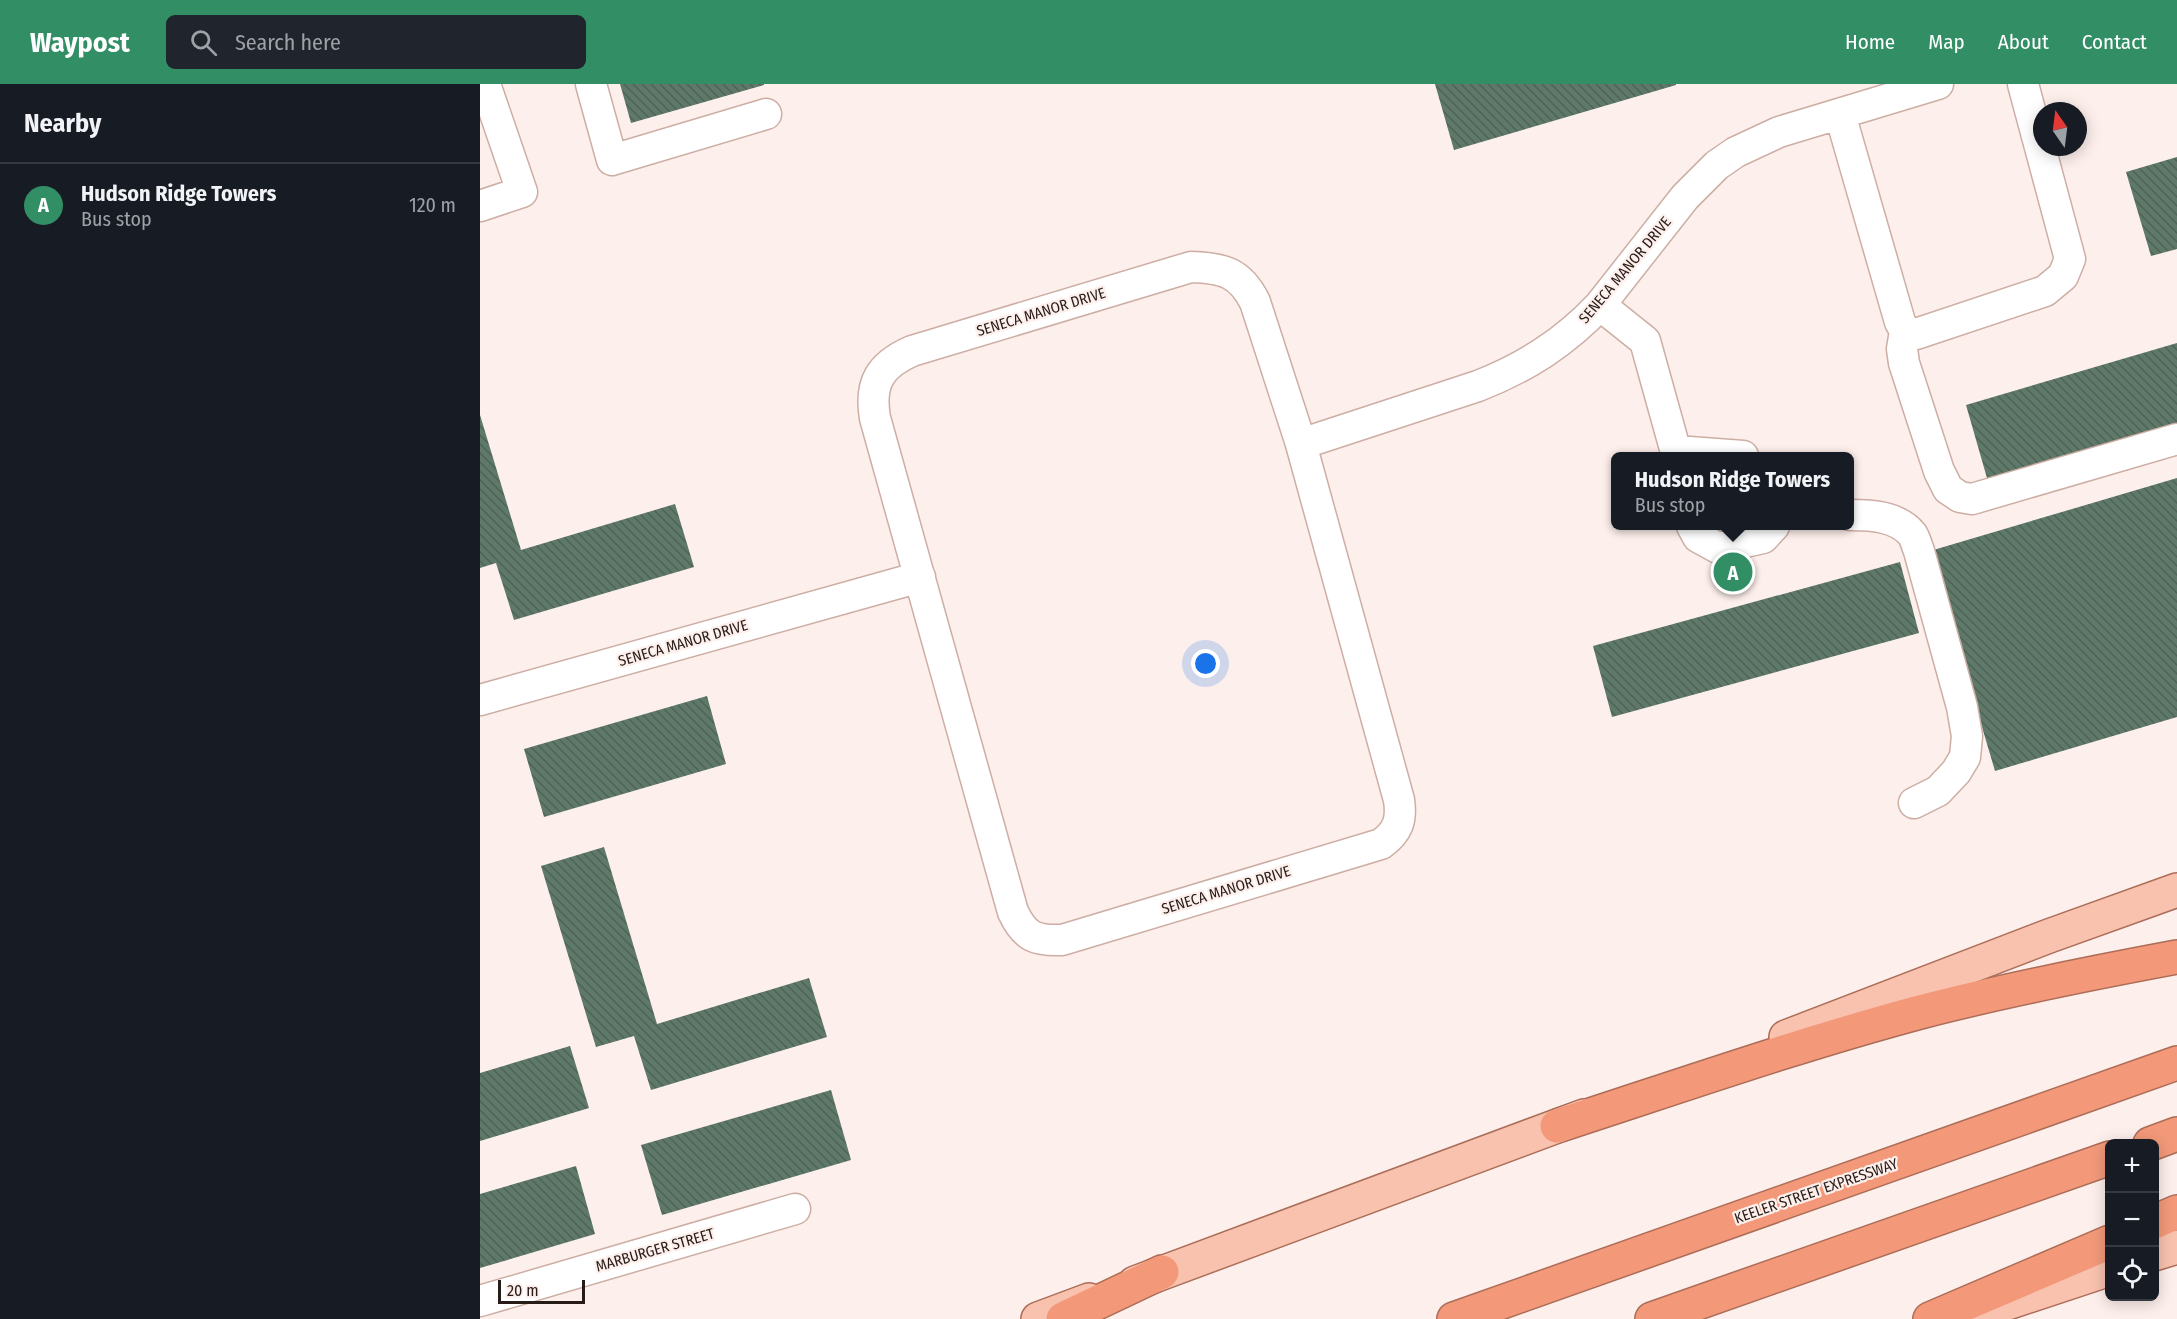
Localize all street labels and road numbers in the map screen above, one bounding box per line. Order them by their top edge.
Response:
street label: SENECA MANOR DRIVE [1575,213,1675,327]
street label: SENECA MANOR DRIVE [974,284,1108,340]
street label: SENECA MANOR DRIVE [616,616,750,670]
street label: SENECA MANOR DRIVE [1159,862,1293,918]
street label: KEELER STREET EXPRESSWAY [1732,1154,1901,1227]
street label: MARBURGER STREET [594,1224,716,1276]

